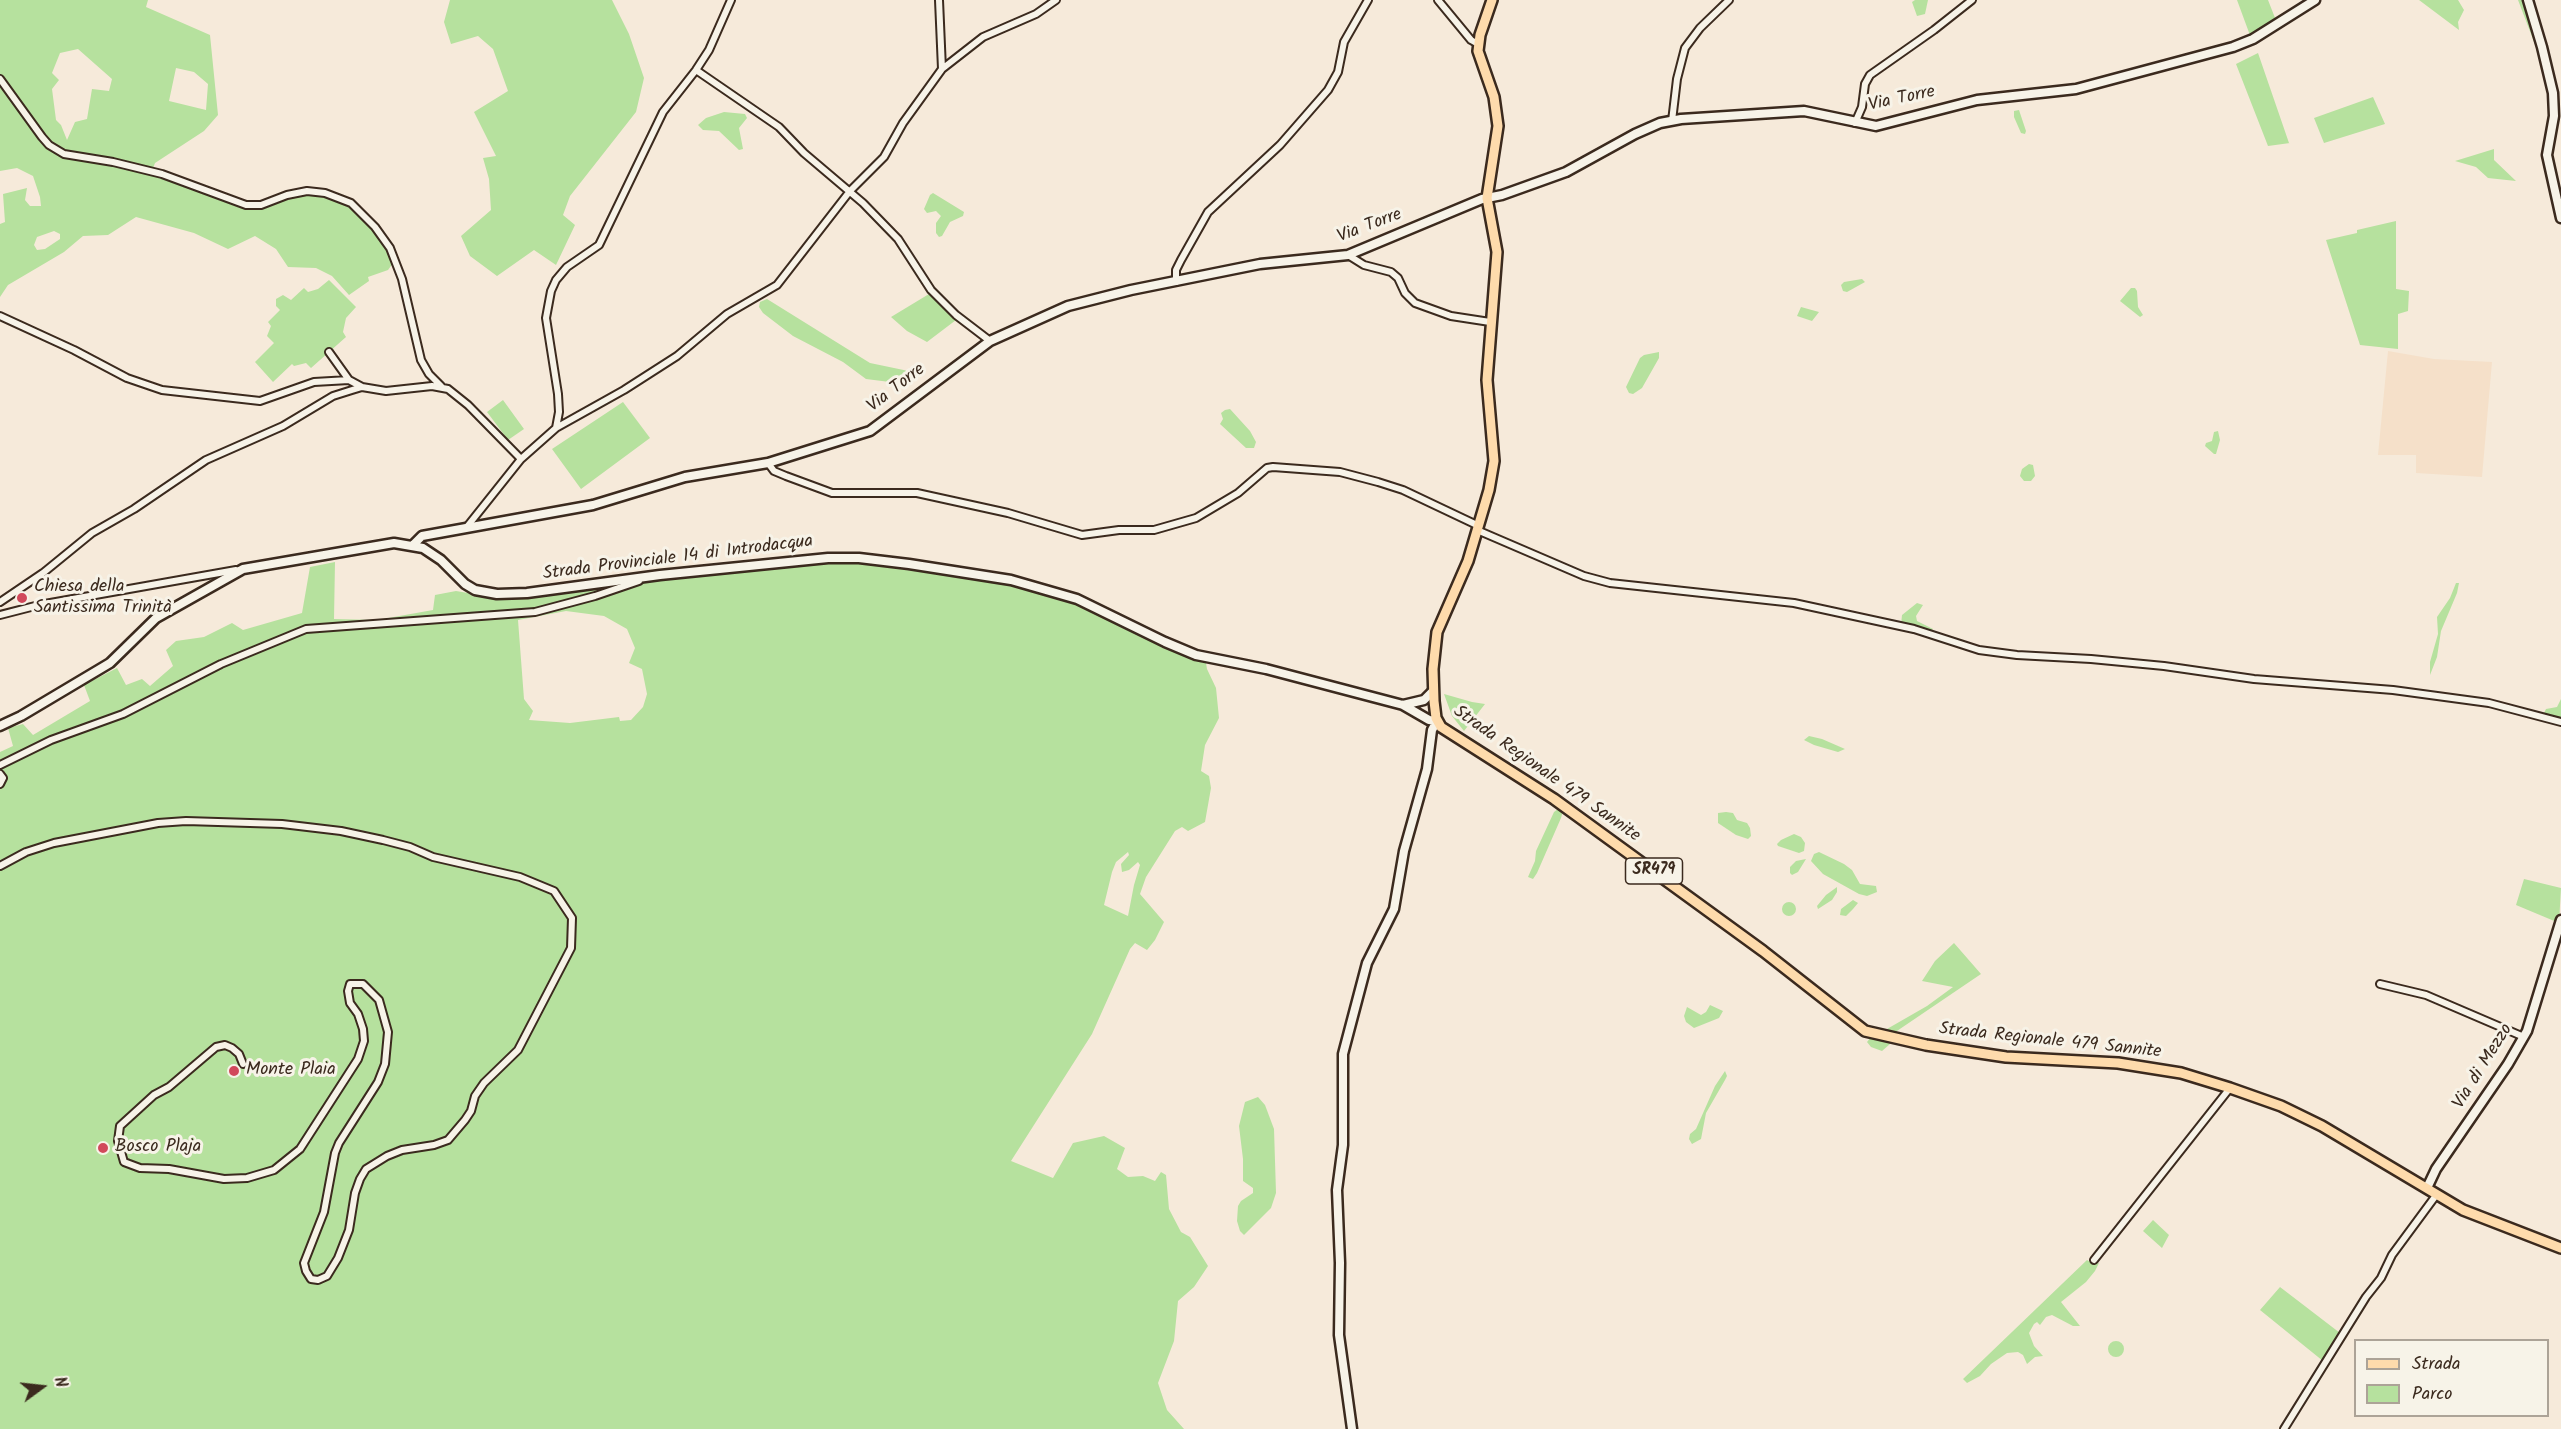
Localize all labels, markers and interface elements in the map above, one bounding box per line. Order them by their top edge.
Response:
street label: Via Torre [1867,82,1937,118]
street label: Via Torre [1335,205,1405,249]
street label: Via Torre [864,360,930,418]
street label: Strada Provinciale 14 di Introdacqua [542,532,814,586]
place label: Chiesa della Santissima Trinità [34,577,172,620]
marker: Chiesa della Santissima Trinità [15,591,29,605]
street label: Strada Regionale 479 Sannite [1448,702,1644,848]
road number: SR479 [1626,858,1682,884]
street label: Strada Regionale 479 Sannite [1938,1020,2162,1064]
street label: Via di Mezzo [2449,1020,2519,1114]
place label: Monte Plaia [246,1060,336,1082]
marker: Monte Plaia [227,1064,241,1078]
place label: Bosco Plaja [115,1137,201,1159]
marker: Bosco Plaja [96,1141,110,1155]
legend [2354,1339,2549,1417]
text: Strada [2412,1350,2460,1379]
north arrow [12,1357,72,1417]
text: N [46,1374,73,1390]
text: Parco [2412,1380,2452,1409]

